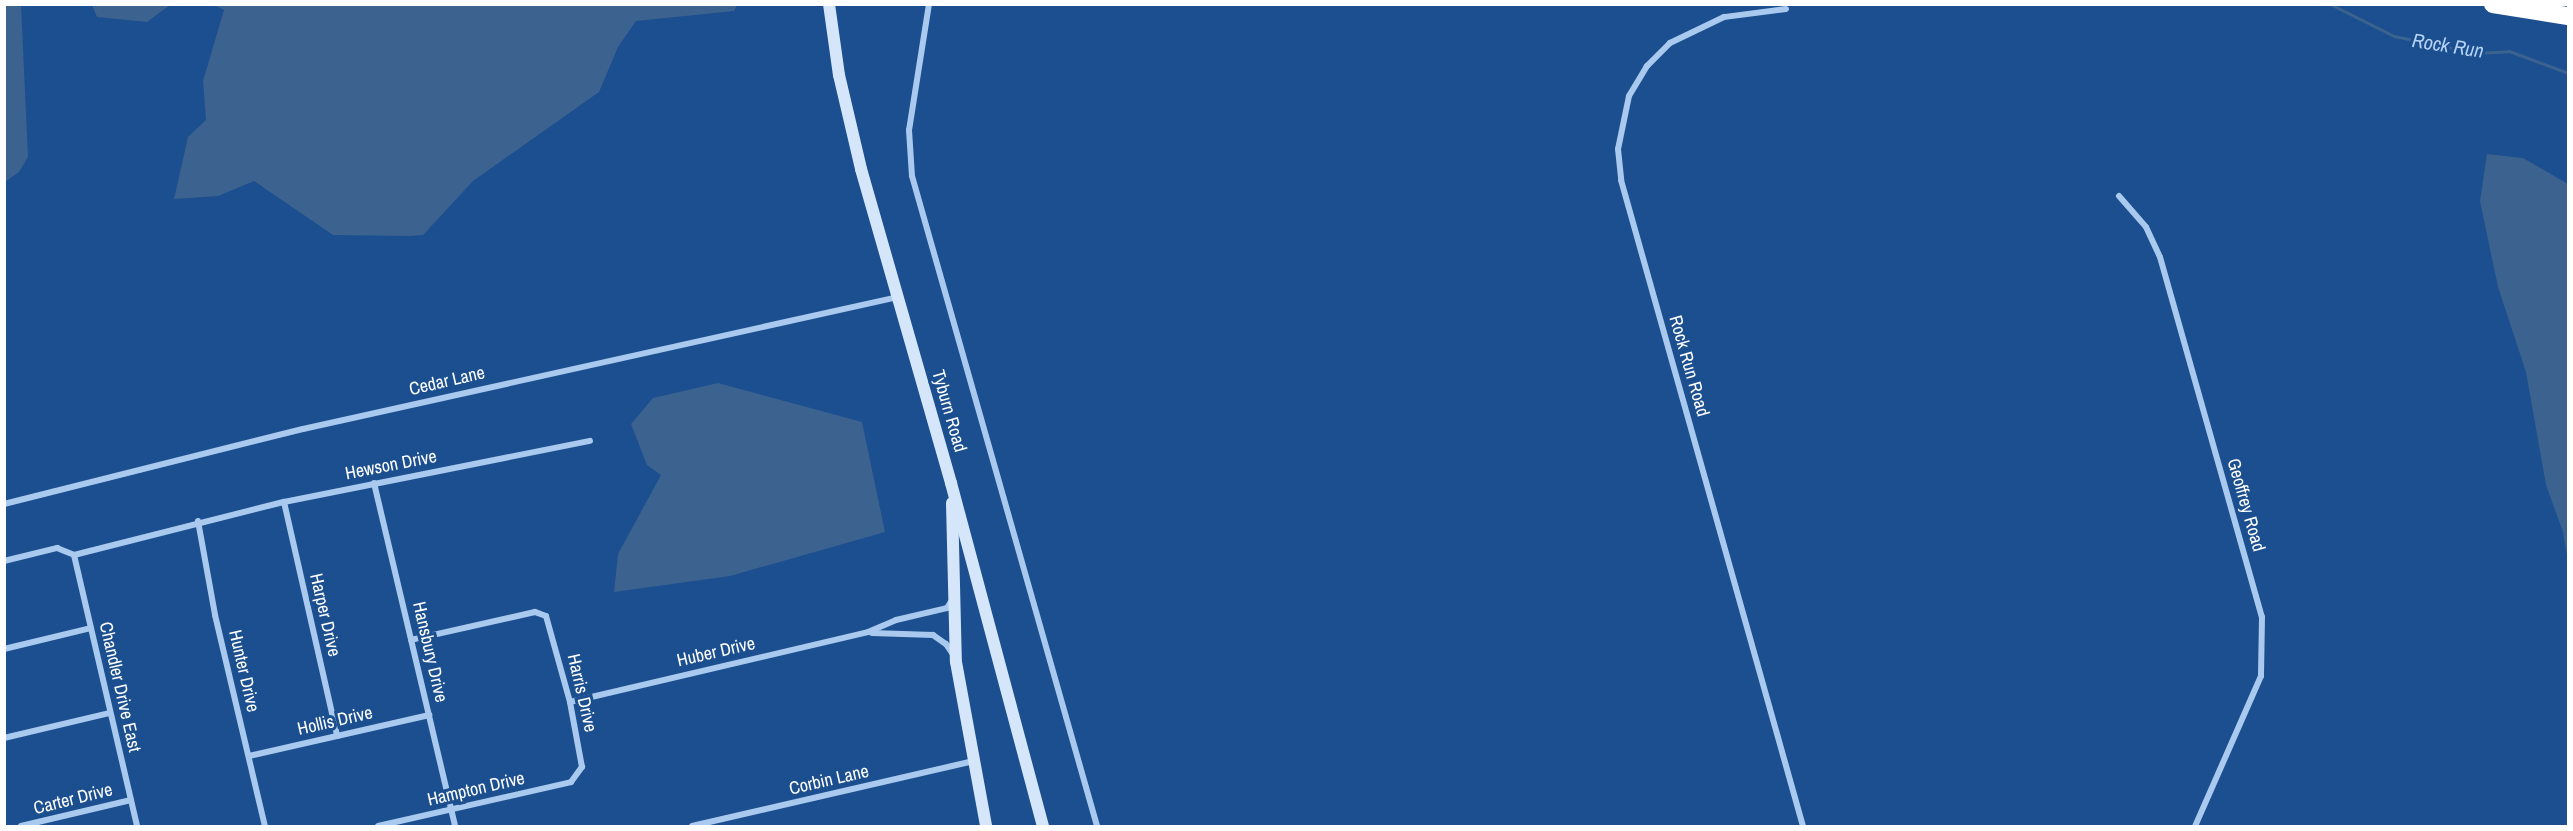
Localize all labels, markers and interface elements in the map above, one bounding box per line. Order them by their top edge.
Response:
water label: Rock Run [2411,28,2485,62]
street label: Rock Run Road [1664,313,1714,419]
street label: Cedar Lane [407,362,487,400]
street label: Tyburn Road [927,367,971,455]
street label: Hewson Drive [343,446,439,484]
street label: Geoffrey Road [2222,456,2270,554]
street label: Harper Drive [305,571,345,659]
street label: Hansbury Drive [408,600,452,704]
street label: Chandler Drive East [95,620,145,754]
street label: Hunter Drive [224,628,264,714]
street label: Huber Drive [675,633,757,671]
street label: Harris Drive [563,652,601,734]
street label: Hollis Drive [295,702,375,740]
street label: Corbin Lane [787,760,871,800]
street label: Hampton Drive [425,767,527,811]
street label: Carter Drive [31,779,115,819]

